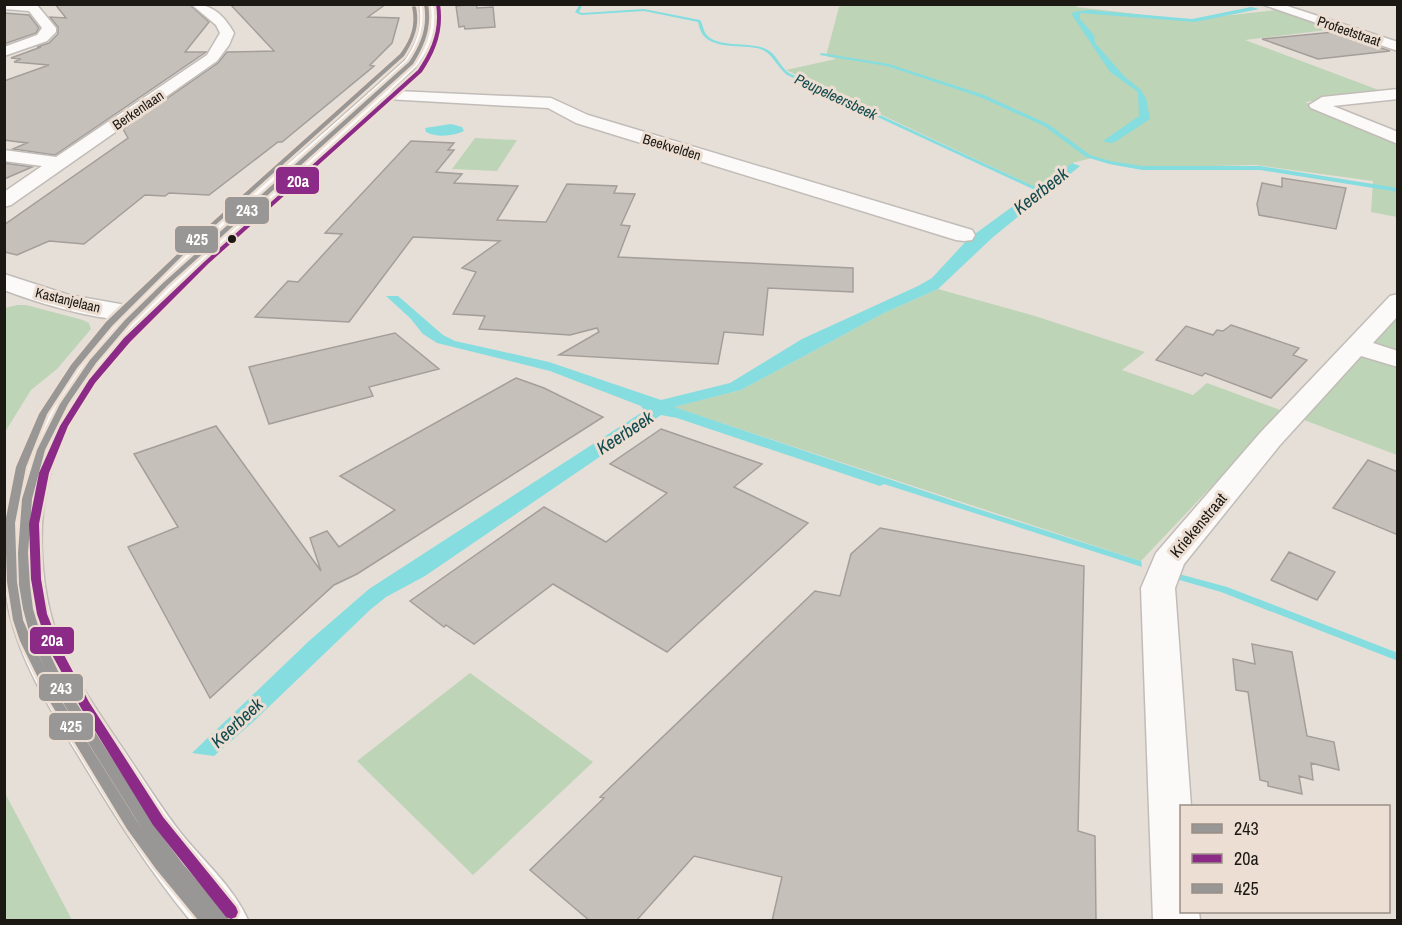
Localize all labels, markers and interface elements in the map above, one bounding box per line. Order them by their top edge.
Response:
street label: Profeetstraat [1315,12,1383,50]
water label: Peupeleersbeek [791,68,882,125]
street label: Berkenlaan [109,86,167,134]
street label: Beekvelden [641,130,703,164]
water label: Keerbeek [1008,161,1074,220]
line badge: 20a [275,166,320,195]
text: 20a [287,170,310,192]
line badge: 243 [224,196,270,225]
text: 243 [236,199,258,221]
line badge: 425 [174,225,219,254]
text: 425 [186,228,208,250]
unlabelled marker [226,233,238,245]
street label: Kastanjelaan [34,283,102,317]
water label: Keerbeek [591,405,659,460]
street label: Kriekenstraat [1164,488,1232,562]
line badge: 20a [29,626,75,655]
text: 20a [41,629,64,651]
line badge: 243 [38,673,84,702]
text: 243 [50,677,72,699]
water label: Keerbeek [205,692,269,753]
line badge: 425 [48,712,94,741]
text: 425 [60,715,82,737]
legend [1180,805,1390,913]
text: 243 [1234,816,1259,841]
text: 20a [1234,846,1259,871]
text: 425 [1234,876,1259,901]

